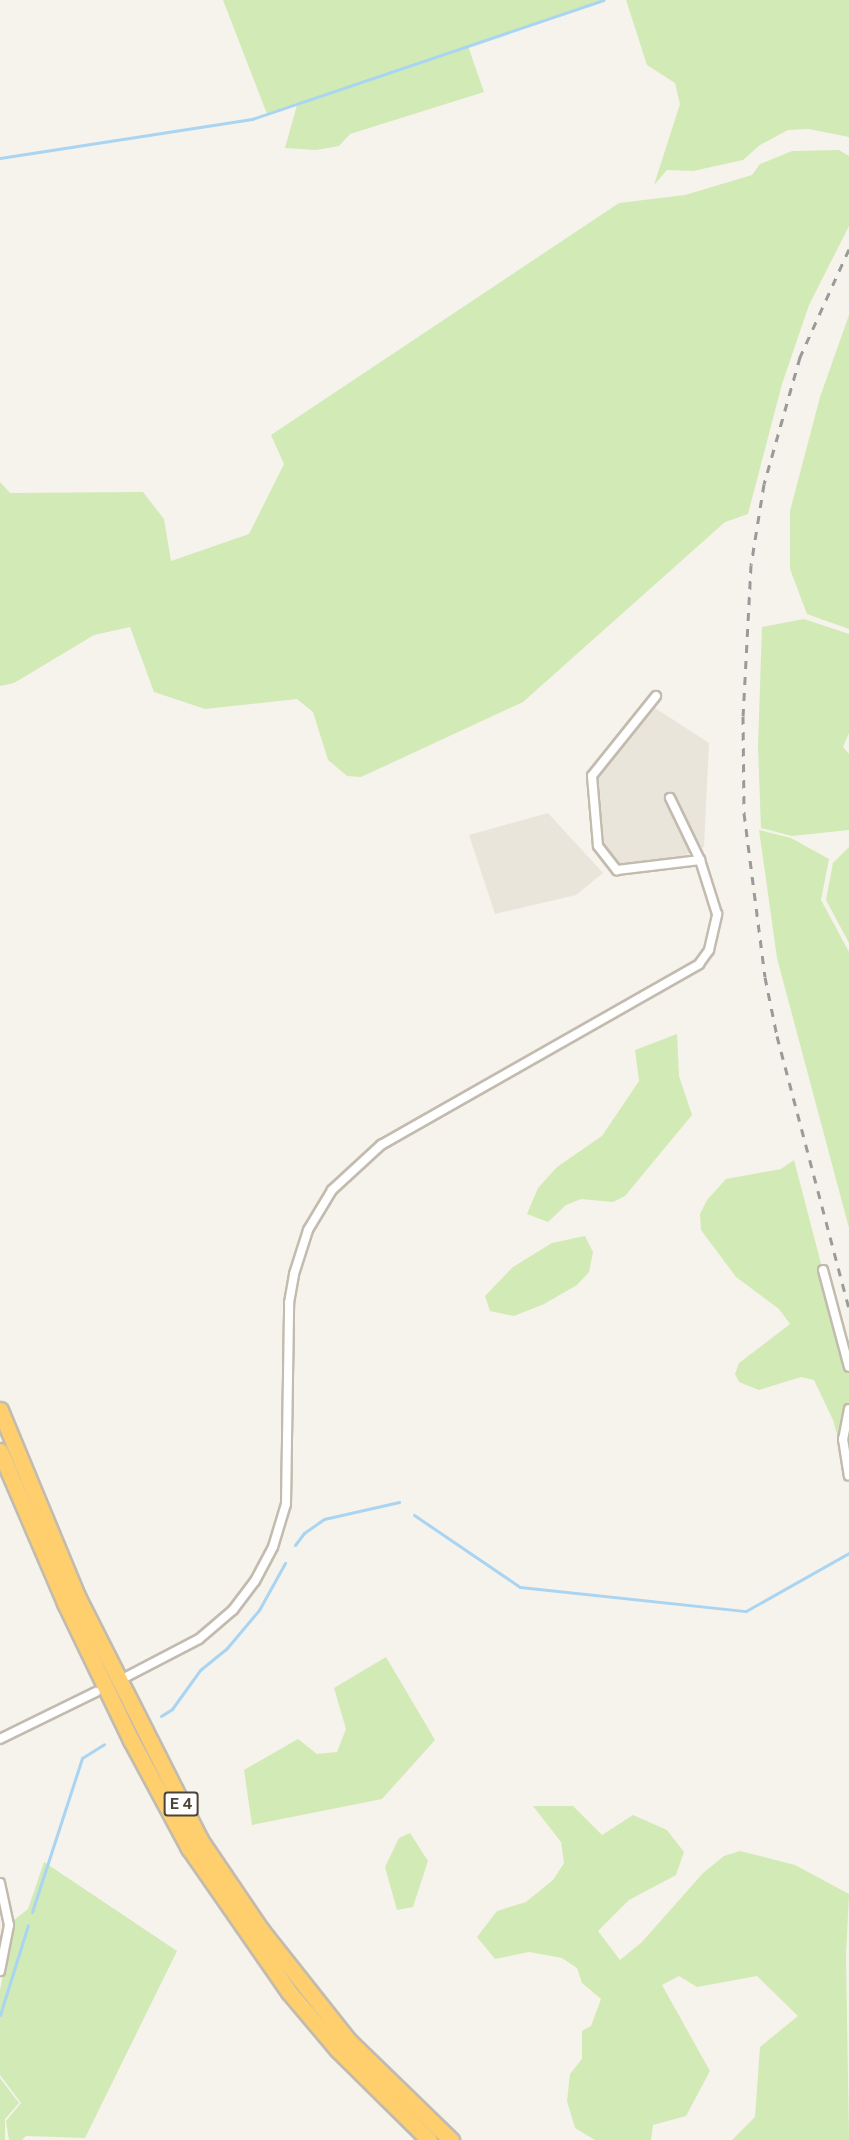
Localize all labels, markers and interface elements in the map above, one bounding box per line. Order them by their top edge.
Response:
road number: E 4 [163,1792,199,1816]

